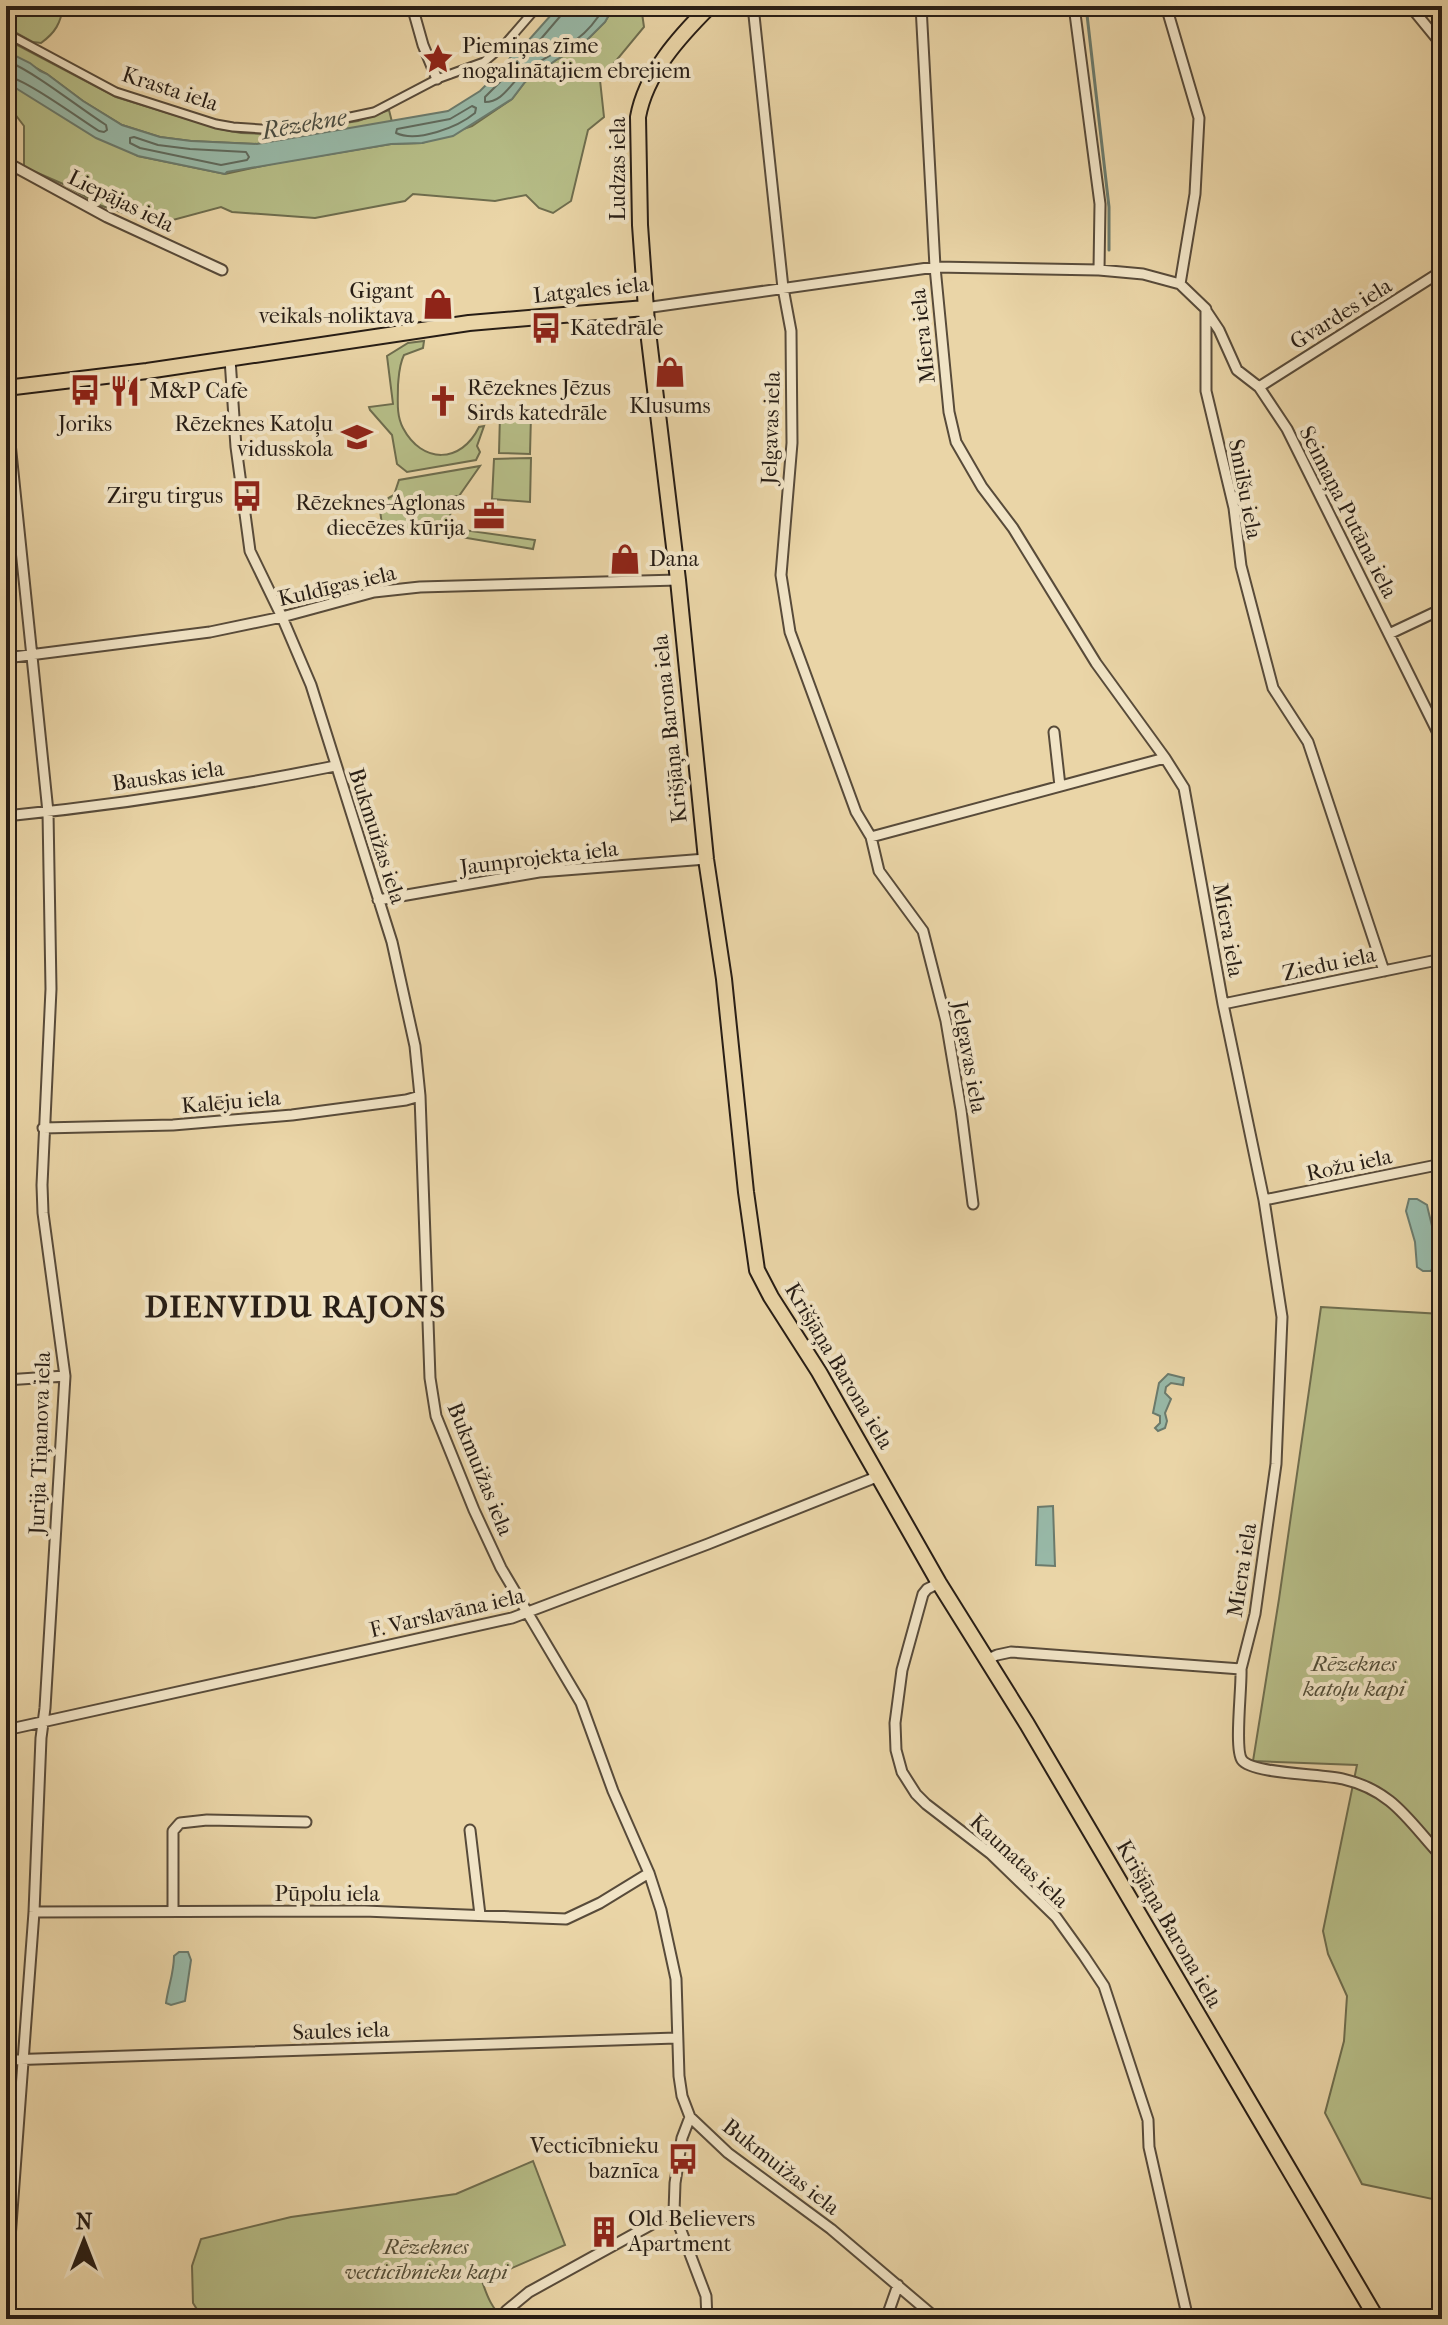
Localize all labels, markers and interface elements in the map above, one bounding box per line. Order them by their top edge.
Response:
place label: Piemiņas zīme nogalinātajiem ebrejiem [462,33,691,84]
place icon: Piemiņas zīme nogalinātajiem ebrejiem [421,42,455,76]
street label: Krasta iela [119,61,222,117]
water label: Rēzekne [258,103,350,146]
street label: Ludzas iela [605,116,631,221]
street label: Liepājas iela [64,164,179,238]
street label: Latgales iela [532,271,651,309]
street label: Gvardes iela [1286,272,1397,355]
place label: Gigant veikals-noliktava [259,278,415,329]
shop icon: Gigant veikals-noliktava [421,287,455,321]
street label: Miera iela [905,287,941,385]
bus stop icon: Katedrāle [529,311,563,345]
place label: Katedrāle [570,315,664,341]
shop icon: Klusums [653,355,687,389]
street label: Jelgavas iela [756,370,786,487]
bus stop icon: Joriks [68,373,102,407]
restaurant icon: M&P Cafe [108,374,142,408]
place label: Rēzeknes Jēzus Sirds katedrāle [467,375,611,426]
place label: M&P Cafe [149,378,248,404]
church icon: Rēzeknes Jēzus Sirds katedrāle [426,384,460,418]
place label: Klusums [629,393,711,419]
place label: Joriks [56,411,112,437]
place label: Rēzeknes Katoļu vidusskola [175,411,334,462]
school or university icon: Rēzeknes Katoļu vidusskola [340,420,374,454]
street label: Seimaņa Putāna iela [1293,422,1403,603]
street label: Smilšu iela [1223,437,1268,542]
bus stop icon: Zirgu tirgus [230,479,264,513]
place label: Zirgu tirgus [107,483,223,509]
place label: Rēzeknes-Aglonas diecēzes kūrija [295,490,466,541]
office icon: Rēzeknes-Aglonas diecēzes kūrija [472,499,506,533]
shop icon: Dana [608,542,642,576]
place label: Dana [649,546,700,572]
street label: Kuldīgas iela [275,560,399,612]
street label: Krišjāņa Barona iela [647,633,693,824]
street label: Bauskas iela [110,755,226,797]
street label: Bukmuižas iela [343,765,411,908]
street label: Jaunprojekta iela [456,835,620,881]
street label: Miera iela [1207,881,1249,980]
street label: Ziedu iela [1280,941,1379,987]
street label: Jelgavas iela [946,997,992,1116]
street label: Kalēju iela [180,1085,282,1119]
street label: Rožu iela [1304,1143,1395,1187]
street label: Krišjāņa Barona iela [779,1278,899,1454]
district label: DIENVIDU RAJONS [145,1290,447,1325]
street label: Jurija Tiņanova iela [24,1350,56,1537]
street label: Bukmuižas iela [441,1399,519,1540]
street label: Miera iela [1222,1520,1262,1619]
street label: F. Varslavāna iela [367,1582,528,1643]
park label: Rēzeknes katoļu kapi [1302,1651,1407,1702]
street label: Kaunatas iela [964,1809,1075,1914]
street label: Krišjāņa Barona iela [1110,1836,1228,2013]
street label: Pūpolu iela [274,1881,380,1907]
street label: Saules iela [292,2016,391,2046]
street label: Bukmuižas iela [717,2113,845,2221]
place label: Vecticībnieku baznīca [529,2133,660,2184]
bus stop icon: Vecticībnieku baznīca [666,2142,700,2176]
north arrow [44,2201,124,2281]
place label: Old Believers Apartment [627,2206,755,2257]
text: N [76,2209,93,2235]
building icon: Old Believers Apartment [587,2215,621,2249]
park label: Rēzeknes vecticībnieku kapi [344,2234,509,2285]

